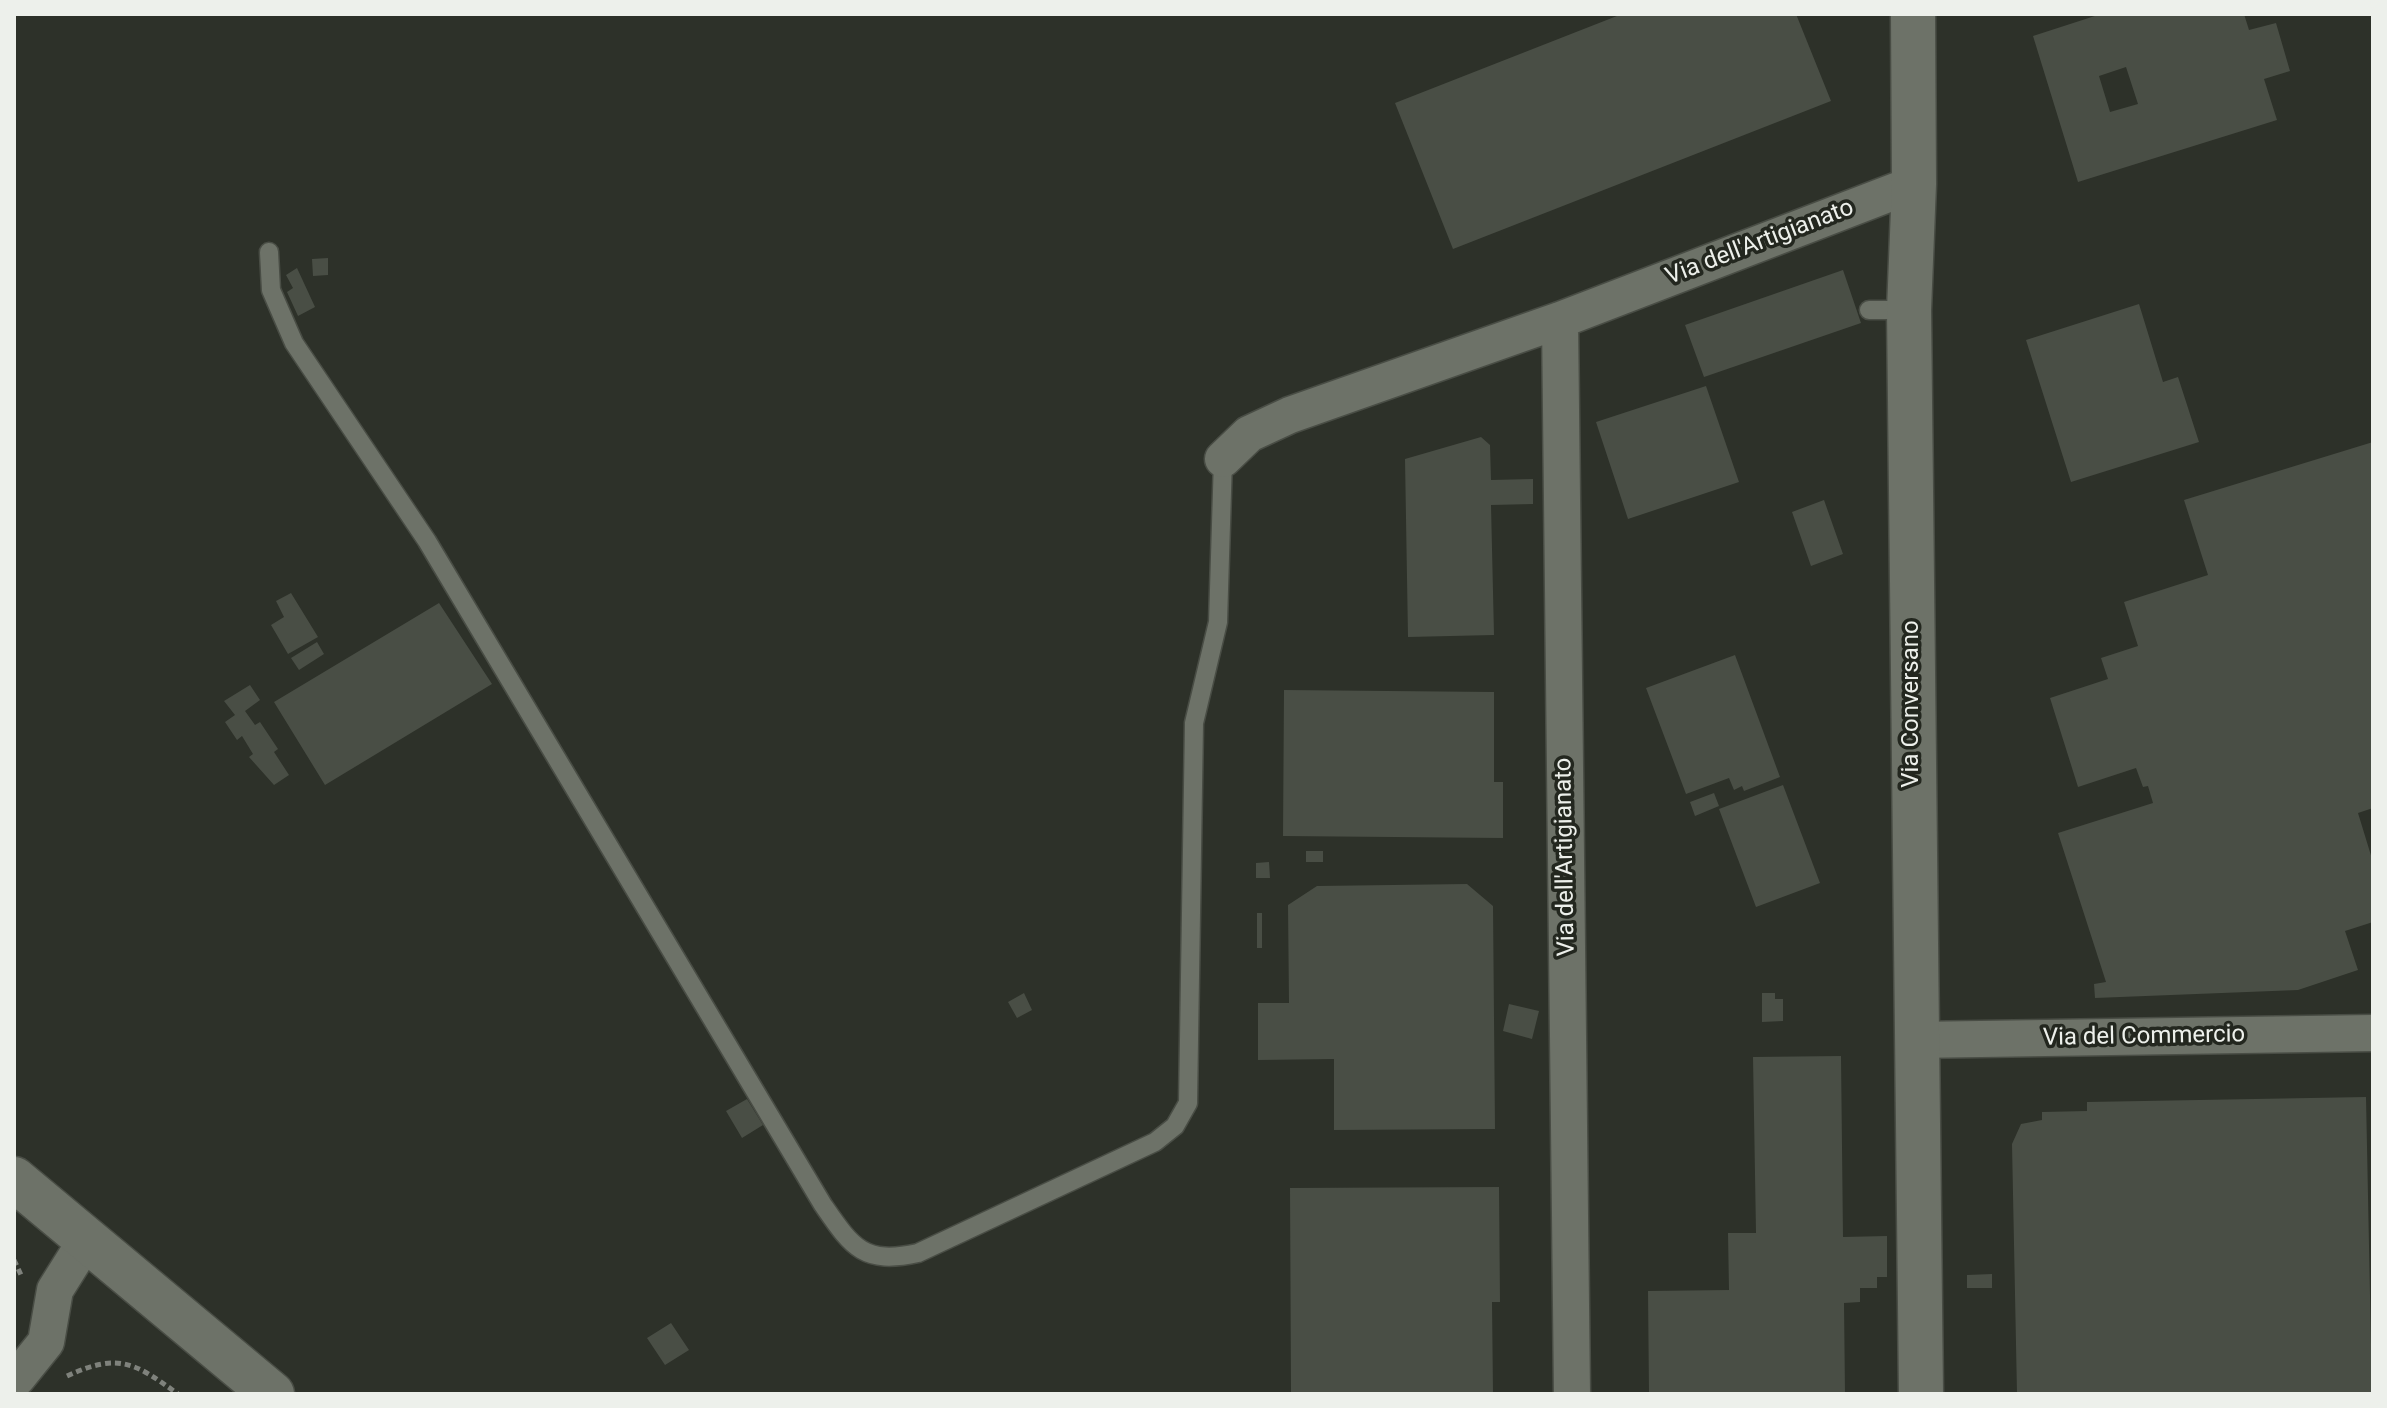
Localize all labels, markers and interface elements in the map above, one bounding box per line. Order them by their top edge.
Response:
street label: Via dell'Artigianato [1662,194,1858,292]
street label: Via Conversano [1898,620,1926,788]
street label: Via dell'Artigianato [1550,757,1582,957]
street label: Via del Commercio [2043,1021,2245,1053]

